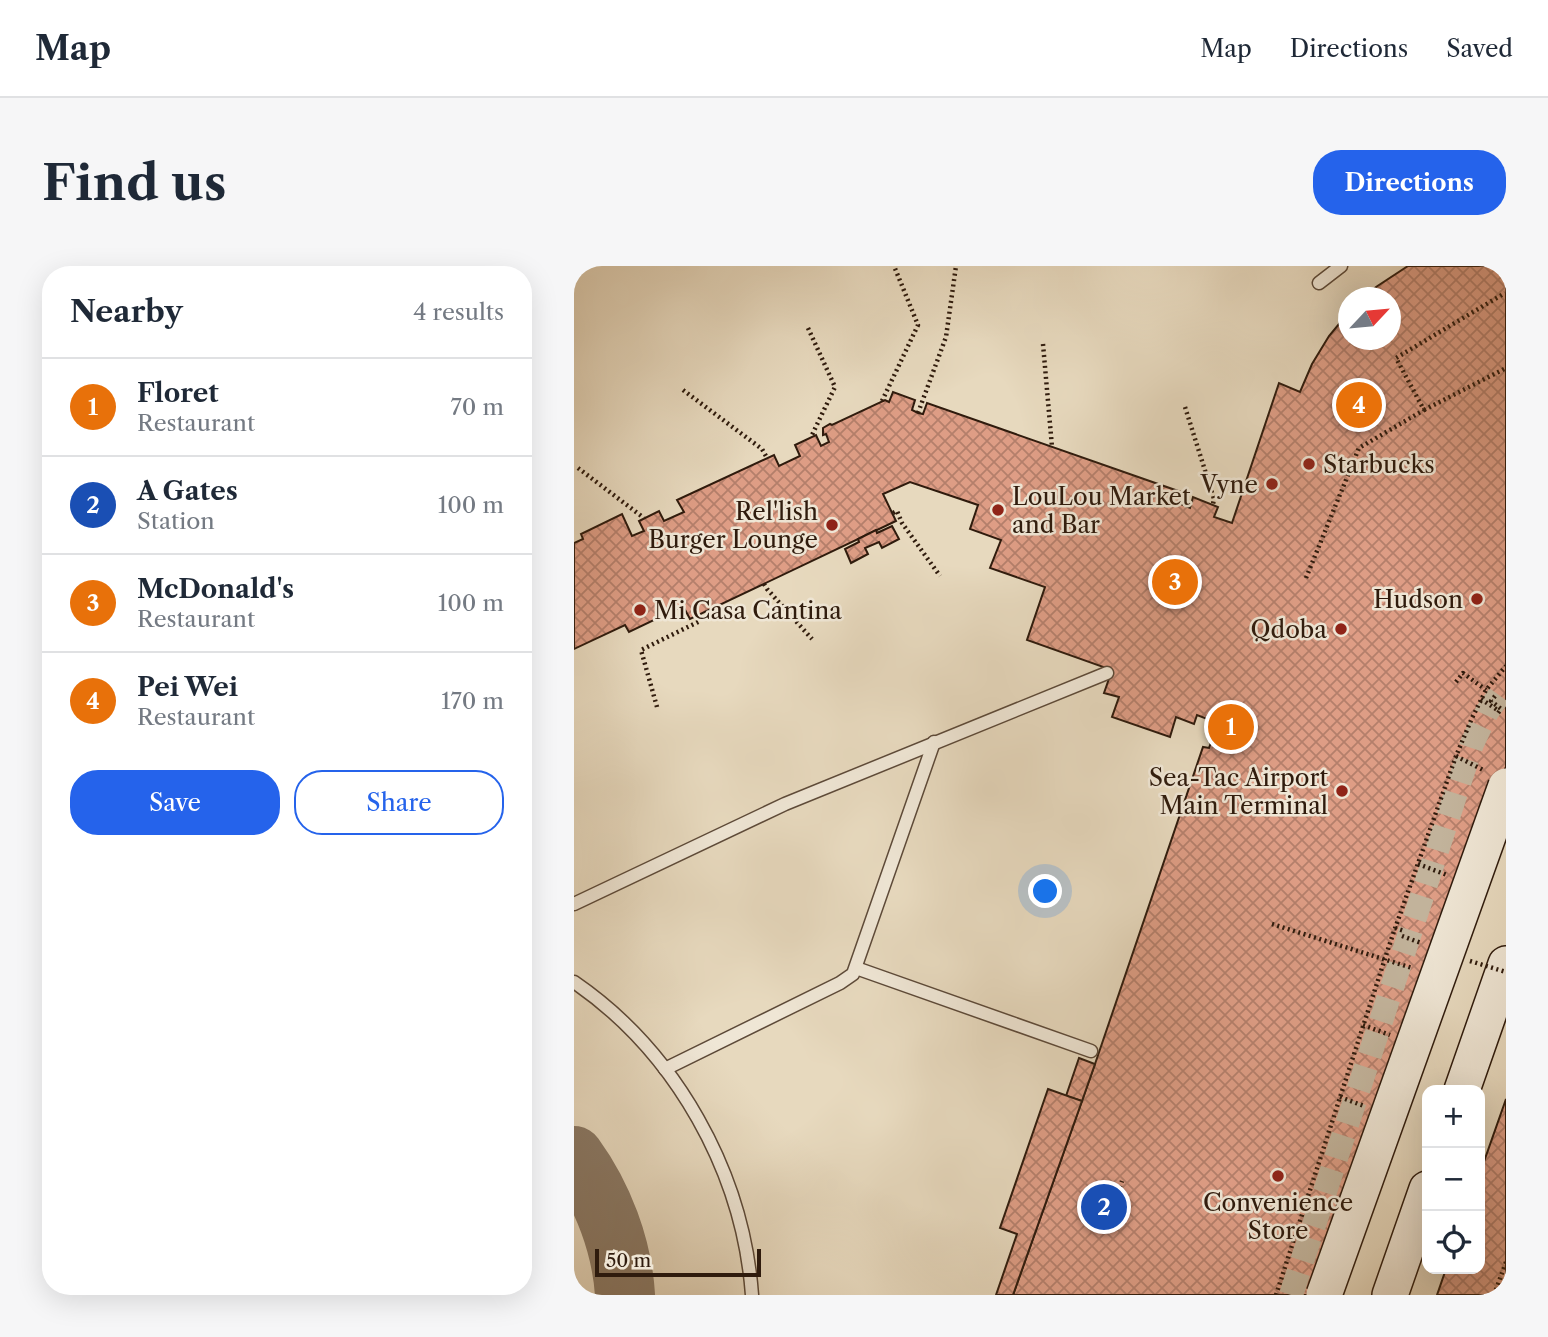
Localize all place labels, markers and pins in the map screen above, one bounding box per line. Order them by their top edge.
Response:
pin: 4 [1336,379,1382,431]
place label: Starbucks [1323,450,1435,479]
marker: Starbucks [1301,456,1317,472]
place label: Vyne [1199,470,1258,499]
marker: Vyne [1264,476,1280,492]
place label: LouLou Market and Bar [1012,482,1191,539]
place label: Rel'lish Burger Lounge [648,497,818,554]
marker: LouLou Market and Bar [990,502,1006,518]
marker: Rel'lish Burger Lounge [824,517,840,533]
pin: 3 [1152,556,1198,608]
place label: Hudson [1373,585,1463,614]
marker: Hudson [1469,591,1485,607]
place label: Mi Casa Cantina [654,596,842,625]
marker: Mi Casa Cantina [632,602,648,618]
place label: Qdoba [1251,615,1327,644]
marker: Qdoba [1333,621,1349,637]
pin: 1 [1208,701,1254,753]
place label: Sea-Tac Airport Main Terminal [1149,763,1329,820]
marker: Sea-Tac Airport Main Terminal [1334,783,1350,799]
marker: Convenience Store [1270,1168,1286,1184]
pin: 2 [1081,1181,1127,1233]
place label: Convenience Store [1203,1188,1353,1245]

